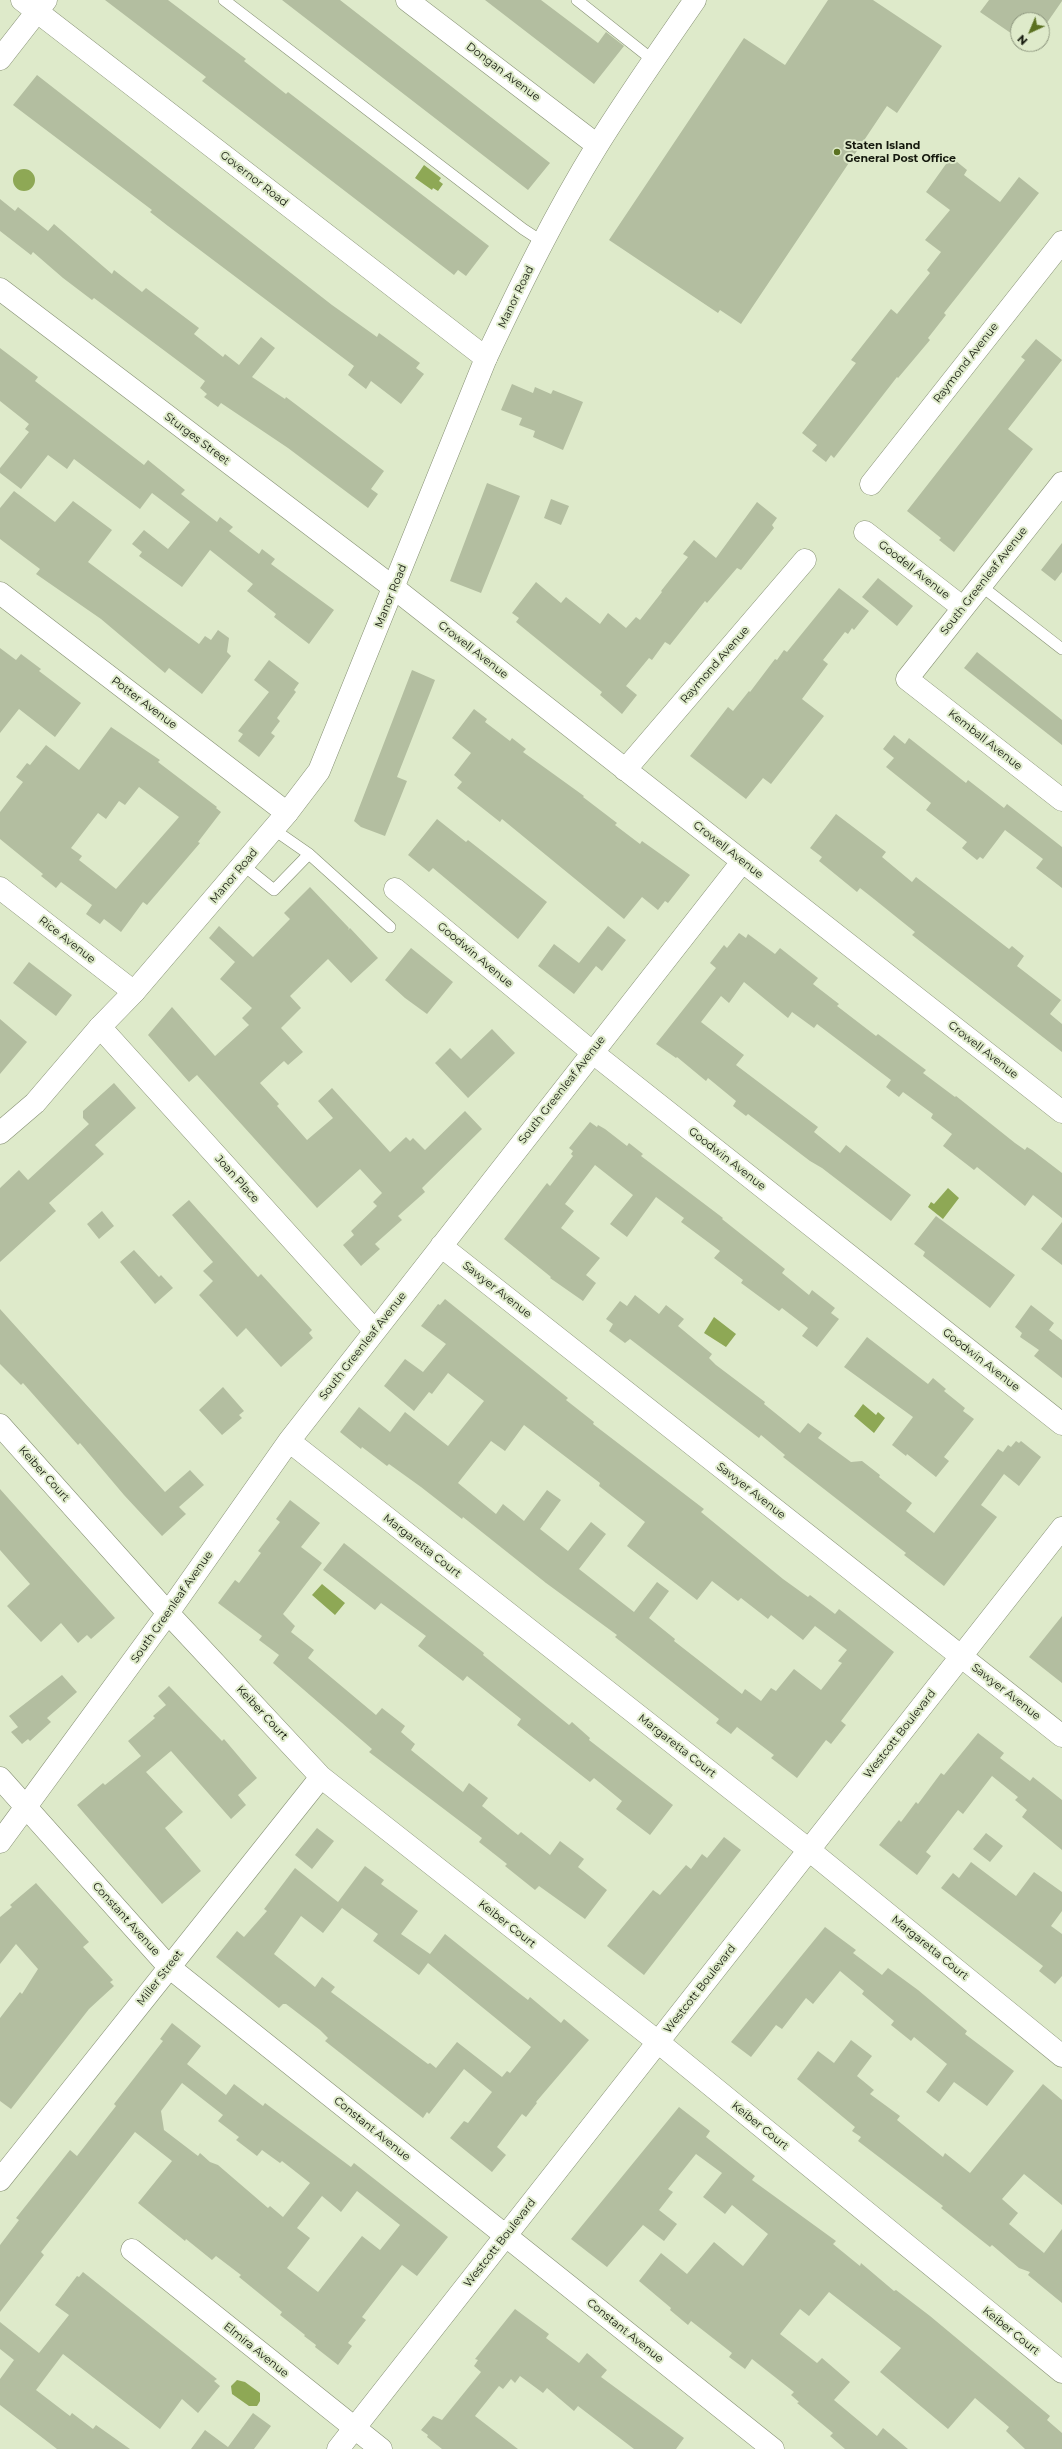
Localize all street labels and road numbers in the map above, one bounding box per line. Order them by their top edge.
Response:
street label: Dongan Avenue [463,40,543,104]
street label: Governor Road [217,148,291,210]
street label: Manor Road [495,264,537,330]
street label: Raymond Avenue [931,320,1001,406]
street label: Sturges Street [162,410,232,468]
street label: South Greenleaf Avenue [938,524,1030,638]
street label: Goodell Avenue [876,538,952,602]
street label: Manor Road [372,562,410,630]
street label: Crowell Avenue [435,619,511,681]
street label: Raymond Avenue [678,624,752,706]
street label: Potter Avenue [109,674,179,732]
street label: Kemball Avenue [945,707,1025,773]
street label: Crowell Avenue [690,819,766,881]
street label: Manor Road [207,846,261,906]
street label: Rice Avenue [36,914,98,966]
street label: Goodwin Avenue [435,920,515,990]
street label: Crowell Avenue [945,1019,1021,1081]
street label: South Greenleaf Avenue [516,1033,608,1147]
street label: Goodwin Avenue [686,1125,768,1193]
street label: Joan Place [212,1153,262,1205]
street label: Sawyer Avenue [460,1259,534,1321]
street label: South Greenleaf Avenue [317,1289,409,1403]
street label: Goodwin Avenue [940,1326,1022,1394]
street label: Keiber Court [16,1444,72,1504]
street label: Sawyer Avenue [714,1460,788,1522]
street label: Margaretta Court [380,1512,464,1580]
street label: South Greenleaf Avenue [128,1549,216,1665]
street label: Sawyer Avenue [969,1661,1043,1723]
street label: Keiber Court [233,1683,291,1743]
street label: Westcott Boulevard [861,1687,939,1781]
street label: Margaretta Court [635,1712,719,1780]
street label: Constant Avenue [90,1880,162,1958]
street label: Keiber Court [476,1897,538,1951]
street label: Margaretta Court [889,1913,971,1983]
street label: Westcott Boulevard [661,1942,739,2036]
street label: Miller Street [134,1948,186,2008]
street label: Constant Avenue [331,2094,413,2164]
street label: Keiber Court [729,2099,791,2153]
street label: Westcott Boulevard [461,2196,539,2290]
street label: Constant Avenue [584,2296,666,2366]
street label: Keiber Court [980,2304,1042,2358]
street label: Elmira Avenue [221,2320,291,2380]

